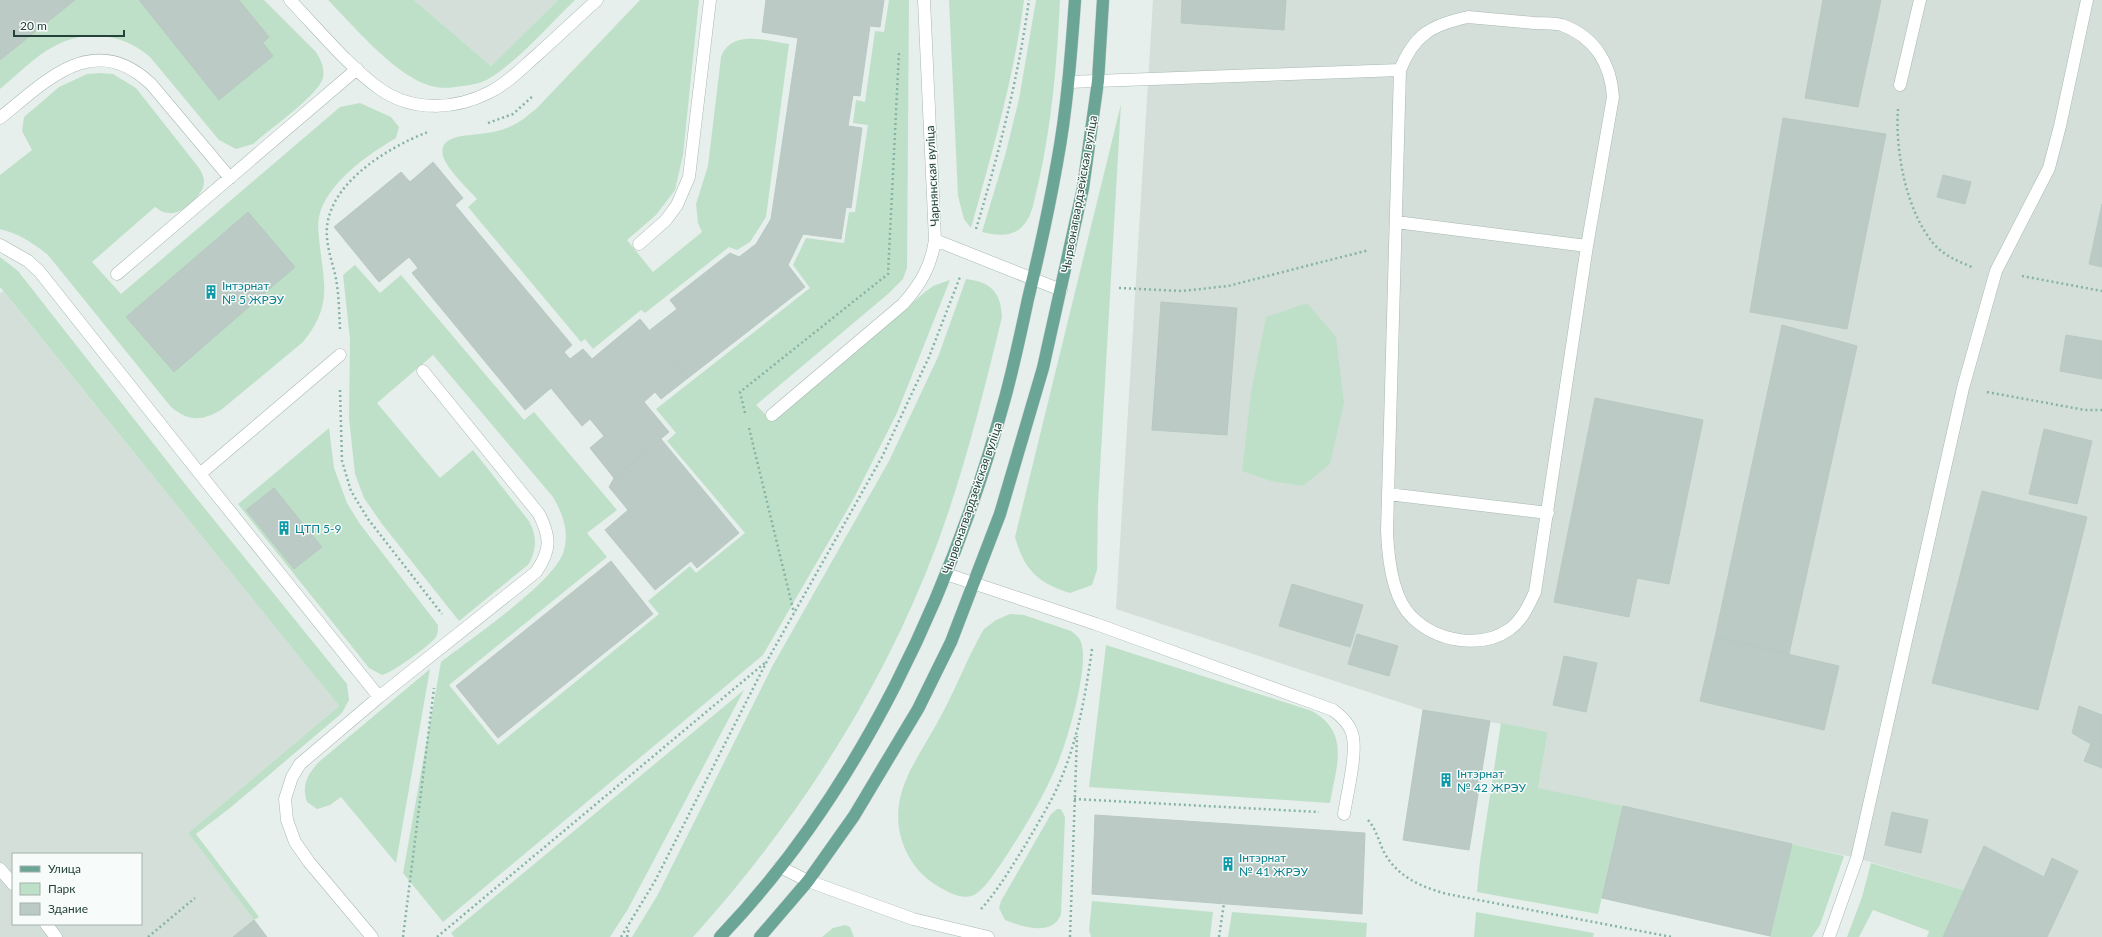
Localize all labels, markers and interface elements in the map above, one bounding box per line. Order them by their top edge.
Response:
scale bar [14,12,124,38]
text: 20 m [20,18,47,33]
street label: Чырвонагвардзейская вуліца [1058,114,1100,274]
street label: Чарнянская вуліца [922,125,942,227]
place label: Інтэрнат № 5 ЖРЭУ [222,278,284,307]
building icon: Інтэрнат № 5 ЖРЭУ [203,284,219,300]
street label: Чырвонагвардзейская вуліца [939,420,1005,576]
building icon: ЦТП 5-9 [276,520,292,536]
place label: ЦТП 5-9 [295,521,341,536]
place label: Інтэрнат № 42 ЖРЭУ [1457,766,1526,795]
building icon: Інтэрнат № 42 ЖРЭУ [1438,772,1454,788]
place label: Інтэрнат № 41 ЖРЭУ [1239,850,1308,879]
legend [12,853,142,925]
building icon: Інтэрнат № 41 ЖРЭУ [1220,856,1236,872]
text: Улица [48,861,81,876]
text: Парк [48,881,76,896]
text: Здание [48,901,88,916]

